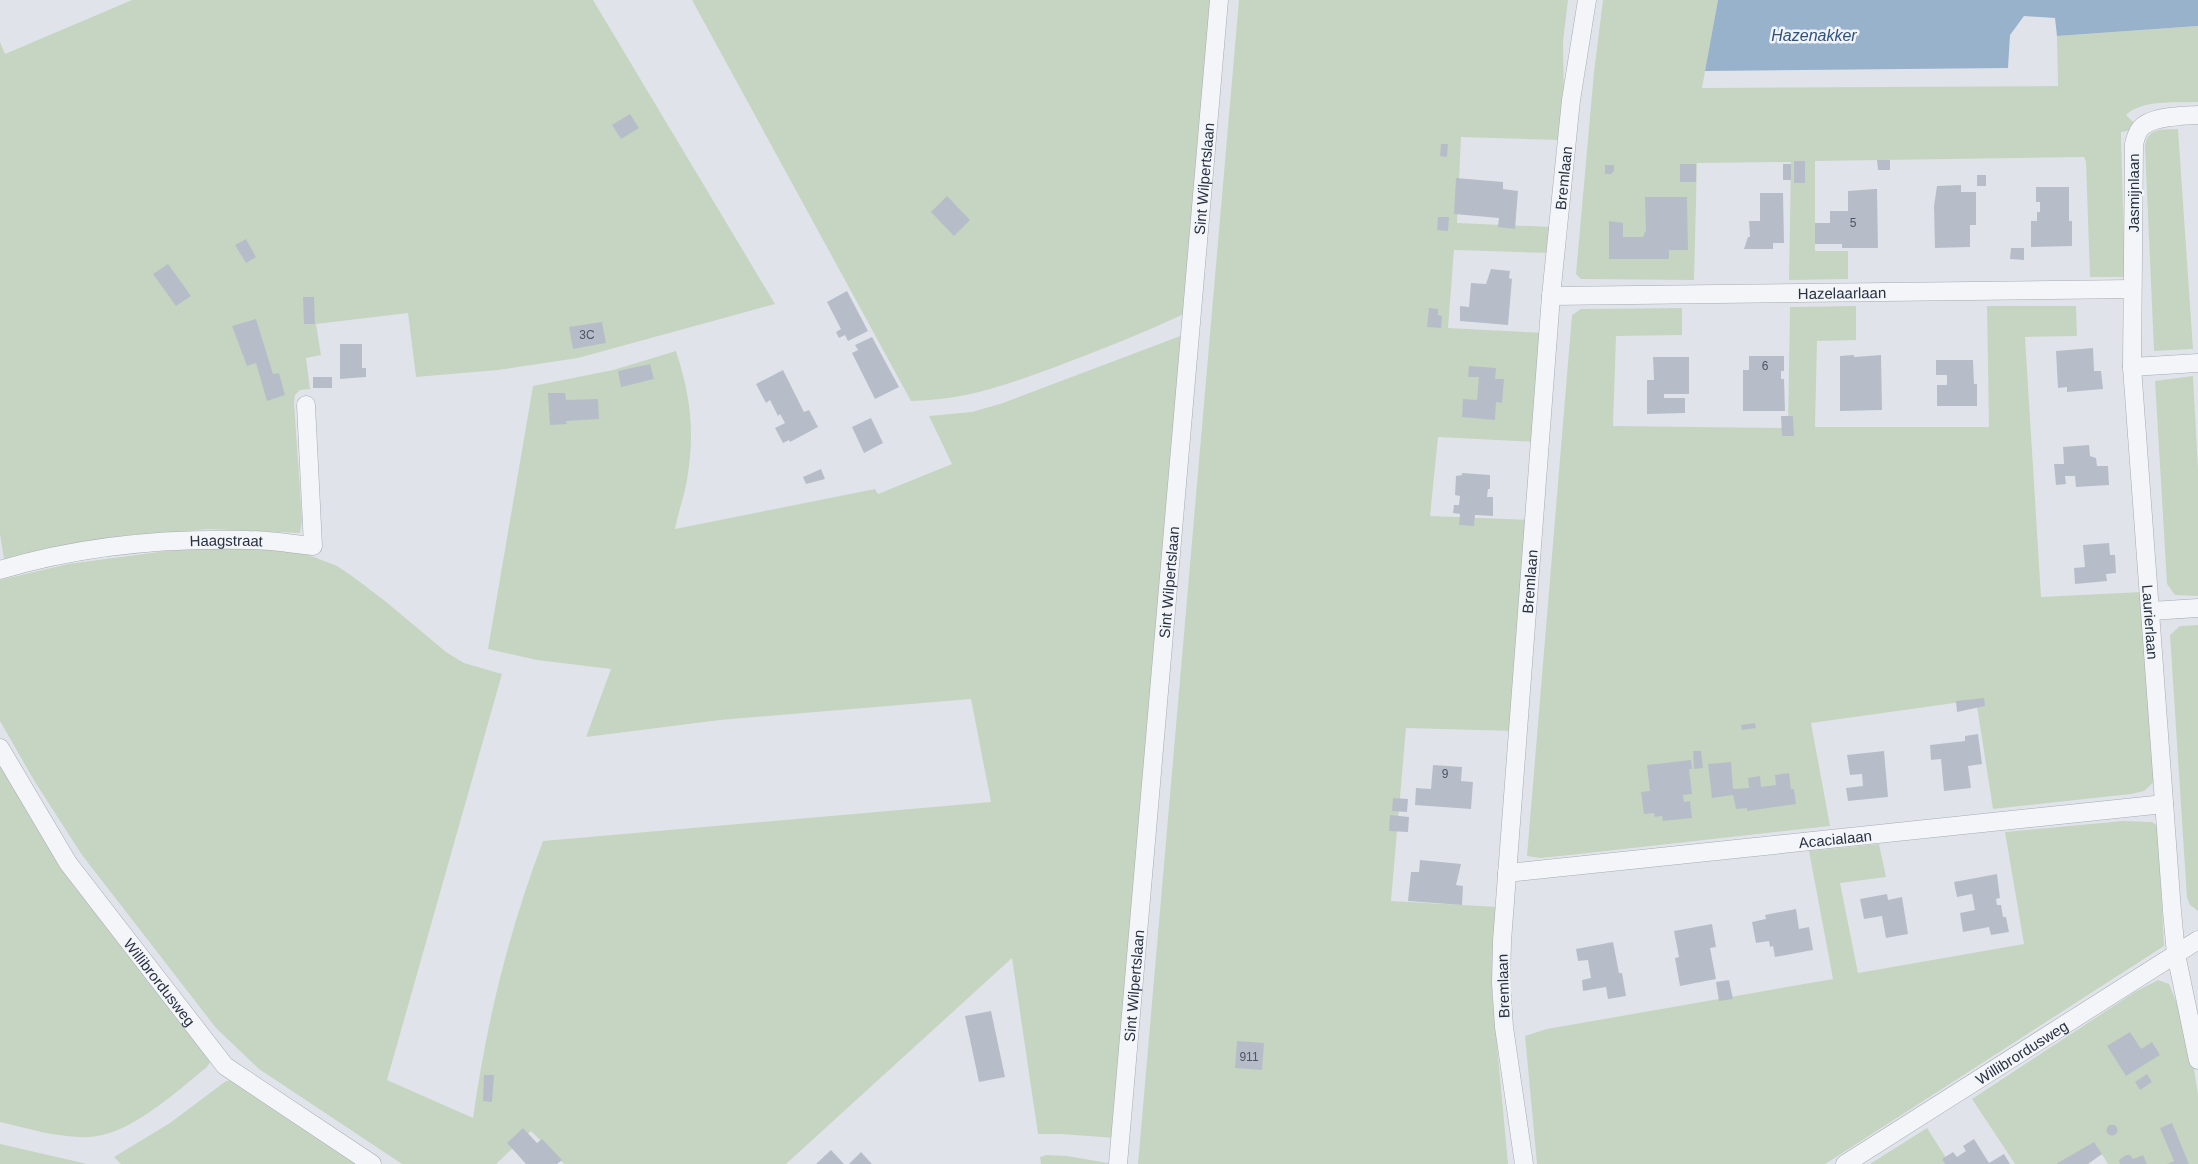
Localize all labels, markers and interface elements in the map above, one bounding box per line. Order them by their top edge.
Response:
water label: Hazenakker [1771,27,1857,44]
street label: Sint Wilpertslaan [1190,122,1217,236]
street label: Bremlaan [1551,145,1575,211]
street label: Jasmijnlaan [2125,153,2142,233]
house number: 5 [1850,216,1857,230]
street label: Hazelaarlaan [1798,283,1886,302]
house number: 3C [579,328,595,342]
house number: 6 [1762,359,1769,373]
street label: Sint Wilpertslaan [1155,525,1182,639]
street label: Haagstraat [189,531,264,549]
street label: Bremlaan [1518,549,1540,614]
street label: Laurierlaan [2140,584,2162,660]
house number: 9 [1442,767,1449,781]
street label: Acacialaan [1798,826,1873,851]
street label: Sint Wilpertslaan [1120,929,1147,1043]
street label: Willibrordusweg [121,935,199,1029]
street label: Bremlaan [1493,954,1513,1018]
street label: Willibrordusweg [1972,1016,2071,1088]
house number: 911 [1239,1050,1259,1064]

